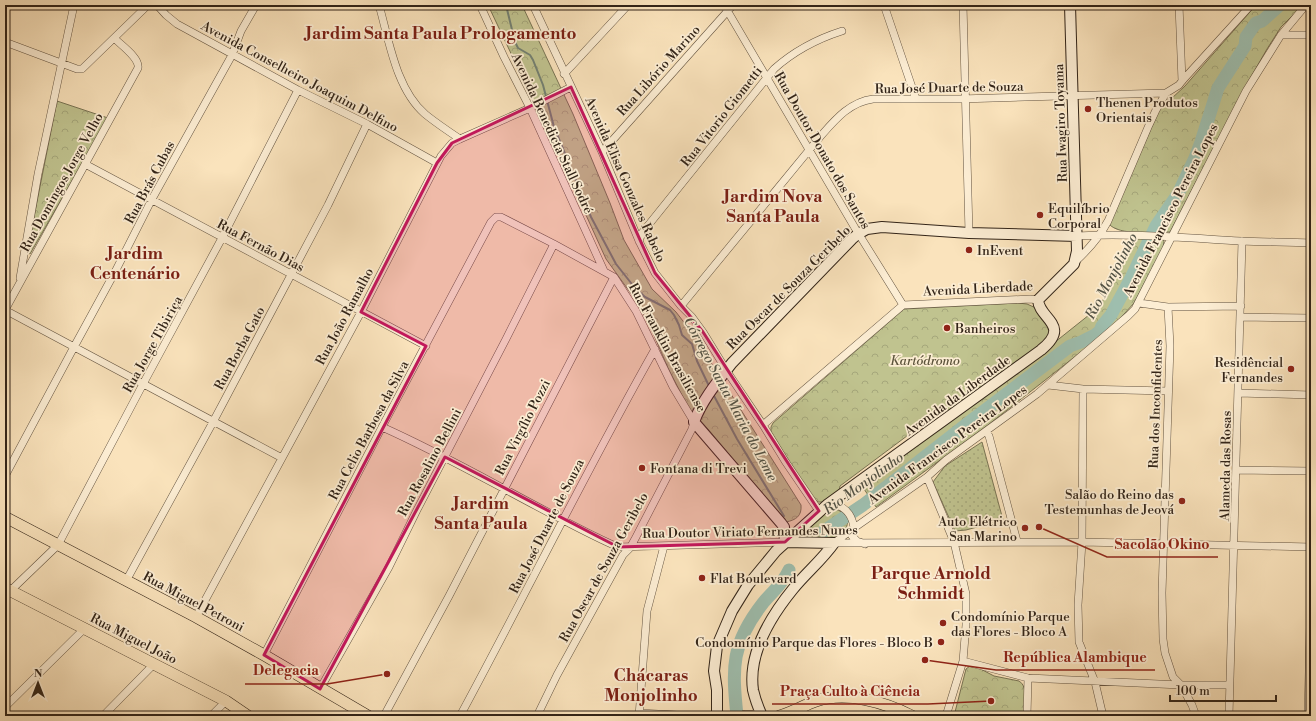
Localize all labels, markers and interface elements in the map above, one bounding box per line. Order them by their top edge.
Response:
street label: Avenida Conselheiro Joaquim Delfino [197,18,401,136]
street label: Rua Libório Marino [614,22,704,119]
district label: Jardim Santa Paula Prologamento [303,23,577,45]
street label: Avenida Benedicta Stall Sodré [507,50,597,217]
street label: Rua Vitorio Giometti [678,63,766,170]
street label: Rua Iwagiro Toyama [1051,63,1071,182]
street label: Rua Doutor Donato dos Santos [770,69,874,232]
street label: Rua José Duarte de Souza [874,79,1024,97]
street label: Avenida Elisa Gonzales Rabelo [581,93,669,264]
place label: Thenen Produtos Orientais [1096,95,1198,126]
marker: Thenen Produtos Orientais [1083,104,1093,114]
street label: Rua Domingos Jorge Velho [17,110,107,255]
street label: Avenida Francisco Pereira Lopes [1120,121,1222,301]
street label: Rua Brás Cubas [121,138,179,227]
district label: Jardim Nova Santa Paula [721,186,823,228]
place label: Equilíbrio Corporal [1048,201,1110,232]
marker: Equilíbrio Corporal [1035,210,1045,220]
street label: Rua Fernão Dias [214,216,307,276]
street label: Rua Oscar de Souza Geribelo [723,222,854,353]
water label: Rio Monjolinho [1081,230,1142,324]
district label: Jardim Centenário [90,243,180,285]
place label: InEvent [977,243,1024,259]
marker: InEvent [964,245,974,255]
street label: Rua João Ramalho [313,265,377,368]
street label: Avenida Liberdade [922,278,1034,300]
street label: Rua Franklin Brasiliense [625,280,710,415]
street label: Rua Jorge Tibiriça [120,293,186,396]
street label: Rua Borba Gato [211,304,269,393]
water label: Córrego Santa Maria do Leme [679,314,781,485]
place label: Banheiros [954,321,1016,337]
marker: Banheiros [942,323,952,333]
street label: Rua dos Inconfidentes [1146,339,1166,469]
street label: Avenida da Liberdade [901,352,1014,440]
park label: Kartódromo [890,353,960,369]
place label: Residêncial Fernandes [1215,355,1283,386]
street label: Rua Celio Barbosa da Silva [325,358,413,503]
marker: Residêncial Fernandes [1286,364,1296,374]
street label: Rua Virgílio Pozzi [492,377,554,478]
street label: Avenida Francisco Pereira Lopes [864,382,1030,508]
street label: Rua Rosalino Bellini [395,406,465,519]
street label: Alameda das Rosas [1217,410,1235,522]
water label: Rio Monjolinho [819,449,907,520]
street label: Rua José Duarte de Souza [506,456,588,596]
place label: Fontana di Trevi [650,461,747,477]
marker: Fontana di Trevi [637,463,647,473]
place label: Salão do Reino das Testemunhas de Jeová [1045,487,1174,518]
street label: Rua Oscar de Souza Geribelo [556,490,652,645]
district label: Jardim Santa Paula [434,493,528,535]
marker: Salão do Reino das Testemunhas de Jeová [1177,496,1187,506]
place label: Auto Elétrico San Marino [937,514,1017,545]
street label: Rua Doutor Viriato Fernandes Nunes [642,522,858,542]
marker: Auto Elétrico San Marino [1020,523,1030,533]
callout: Sacolão Okino [1107,531,1218,557]
text: Sacolão Okino [1114,536,1210,554]
district label: Parque Arnold Schmidt [871,563,991,605]
street label: Rua Miguel Petroni [140,568,247,635]
place label: Flat Boulevard [710,571,797,587]
marker: Flat Boulevard [697,573,707,583]
place label: Condomínio Parque das Flores - Bloco A [951,609,1070,640]
street label: Rua Miguel João [87,610,180,668]
marker: Condomínio Parque das Flores - Bloco A [938,618,948,628]
place label: Condomínio Parque das Flores - Bloco B [695,635,933,651]
marker: Condomínio Parque das Flores - Bloco B [936,637,946,647]
callout: República Alambique [996,644,1155,670]
text: República Alambique [1003,649,1147,667]
callout: Delegacia [245,658,327,684]
text: Delegacia [253,662,319,680]
north arrow [18,663,58,703]
district label: Chácaras Monjolinho [604,665,698,707]
text: N [34,667,43,681]
scale bar [1170,677,1276,703]
callout: Praça Culto à Ciência [772,678,928,704]
text: Praça Culto à Ciência [780,683,920,701]
text: 100 m [1176,684,1210,699]

